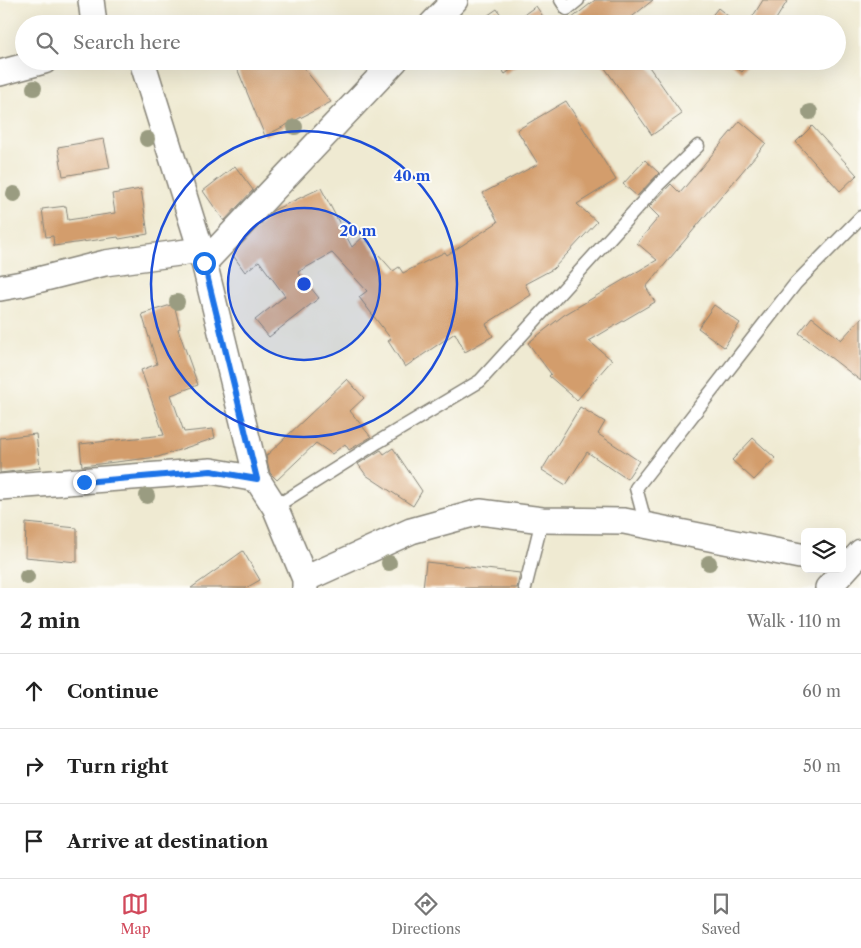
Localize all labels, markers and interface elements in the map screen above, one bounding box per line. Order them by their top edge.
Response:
search box [15,15,846,70]
icon: search [33,29,61,57]
text: Search here [73,31,181,54]
text: 40 m [393,166,431,185]
text: 20 m [339,221,377,240]
route start [193,252,216,275]
centre of rings [295,275,313,293]
route end [73,471,96,494]
map controls [801,528,846,573]
button: layers [801,528,846,573]
text: 2 min [20,608,80,633]
text: Walk · 110 m [747,611,841,631]
icon: ahead [20,677,48,705]
text: Continue [67,680,159,703]
text: 60 m [802,681,841,701]
icon: right [20,752,48,780]
text: Turn right [67,755,168,778]
text: 50 m [803,756,841,776]
icon: arrive [20,827,48,855]
text: Arrive at destination [67,830,268,853]
tab: Map [120,890,151,938]
tab: Directions [391,890,461,938]
tab: Saved [702,890,740,938]

